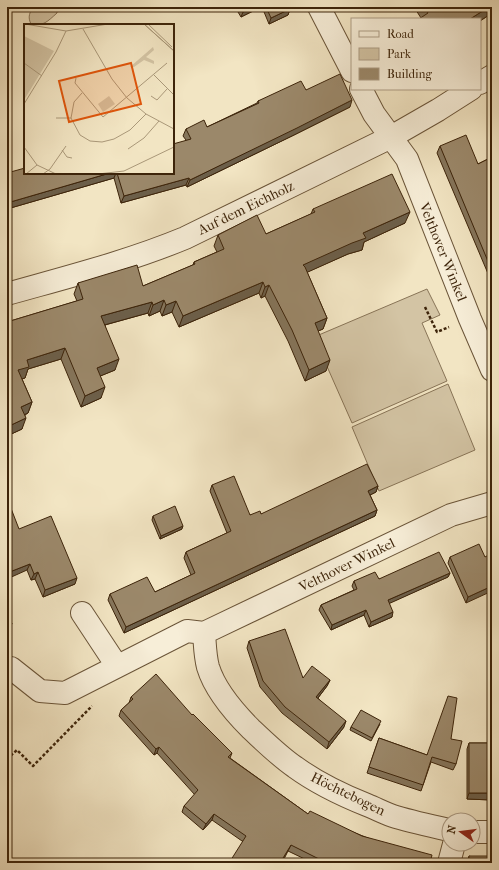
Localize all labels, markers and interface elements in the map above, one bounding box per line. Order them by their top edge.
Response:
legend [351,18,481,90]
inset map [24,24,174,174]
text: Road [387,27,414,41]
text: Park [387,47,412,61]
text: Building [387,67,432,81]
street label: Auf dem Eichholz [194,177,297,239]
street label: Velthover Winkel [415,199,471,304]
street label: Velthover Winkel [295,534,398,596]
street label: Höchtebogen [308,769,388,819]
north arrow [441,812,481,852]
text: N [444,823,459,835]

